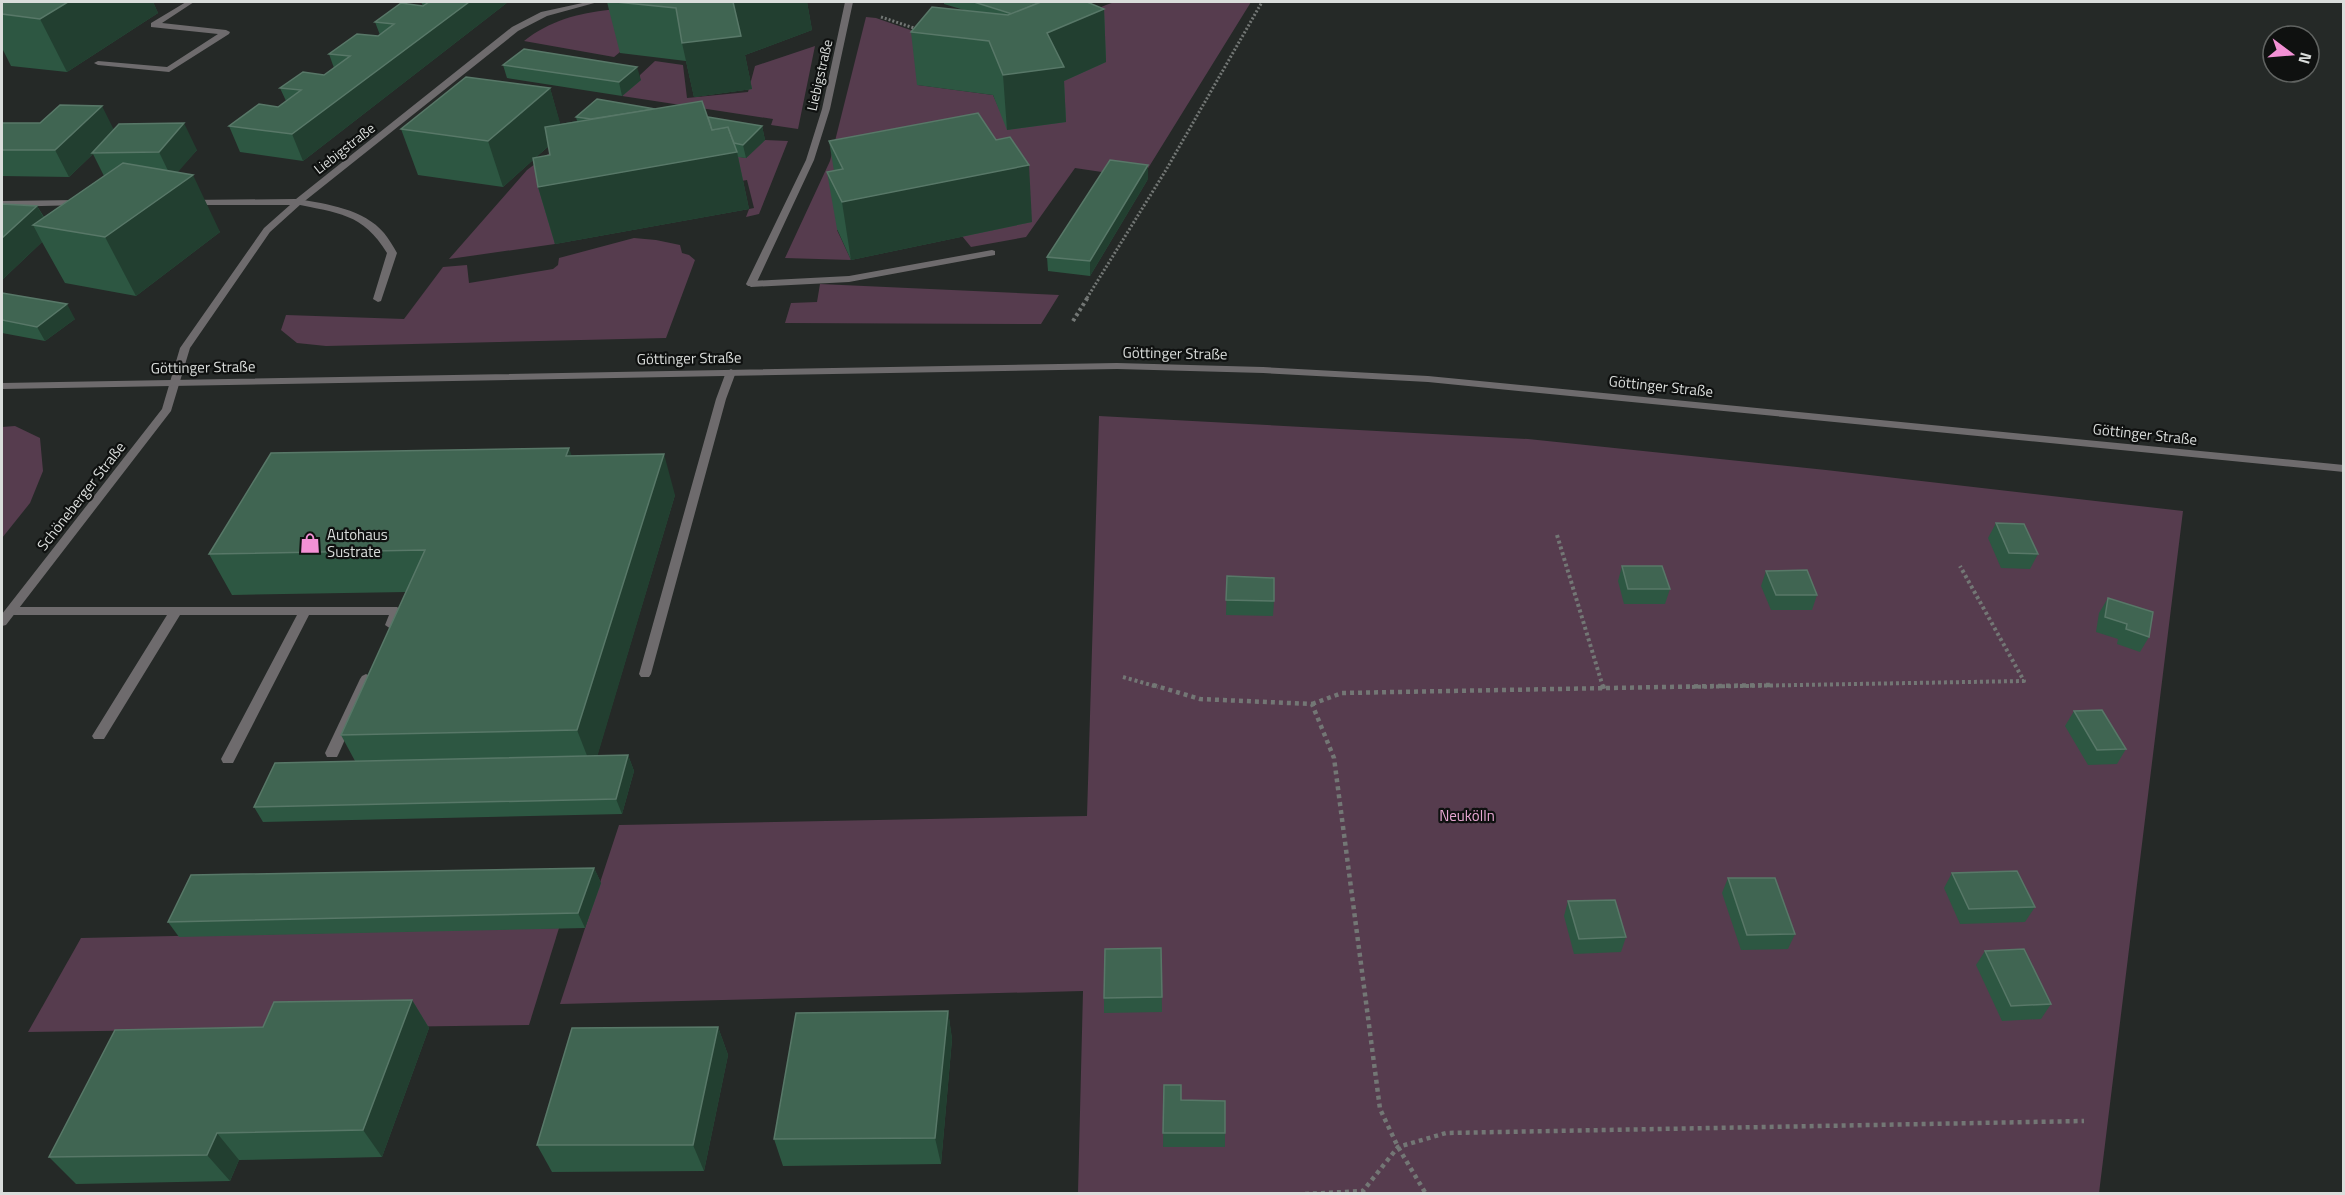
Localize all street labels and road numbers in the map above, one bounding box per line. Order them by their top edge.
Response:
street label: Liebigstraße [801,37,837,113]
street label: Liebigstraße [309,117,379,179]
street label: Göttinger Straße [1122,341,1228,365]
street label: Göttinger Straße [636,346,742,370]
street label: Göttinger Straße [150,355,256,379]
street label: Göttinger Straße [1608,369,1714,403]
street label: Göttinger Straße [2092,417,2198,451]
street label: Schöneberger Straße [31,437,131,555]

